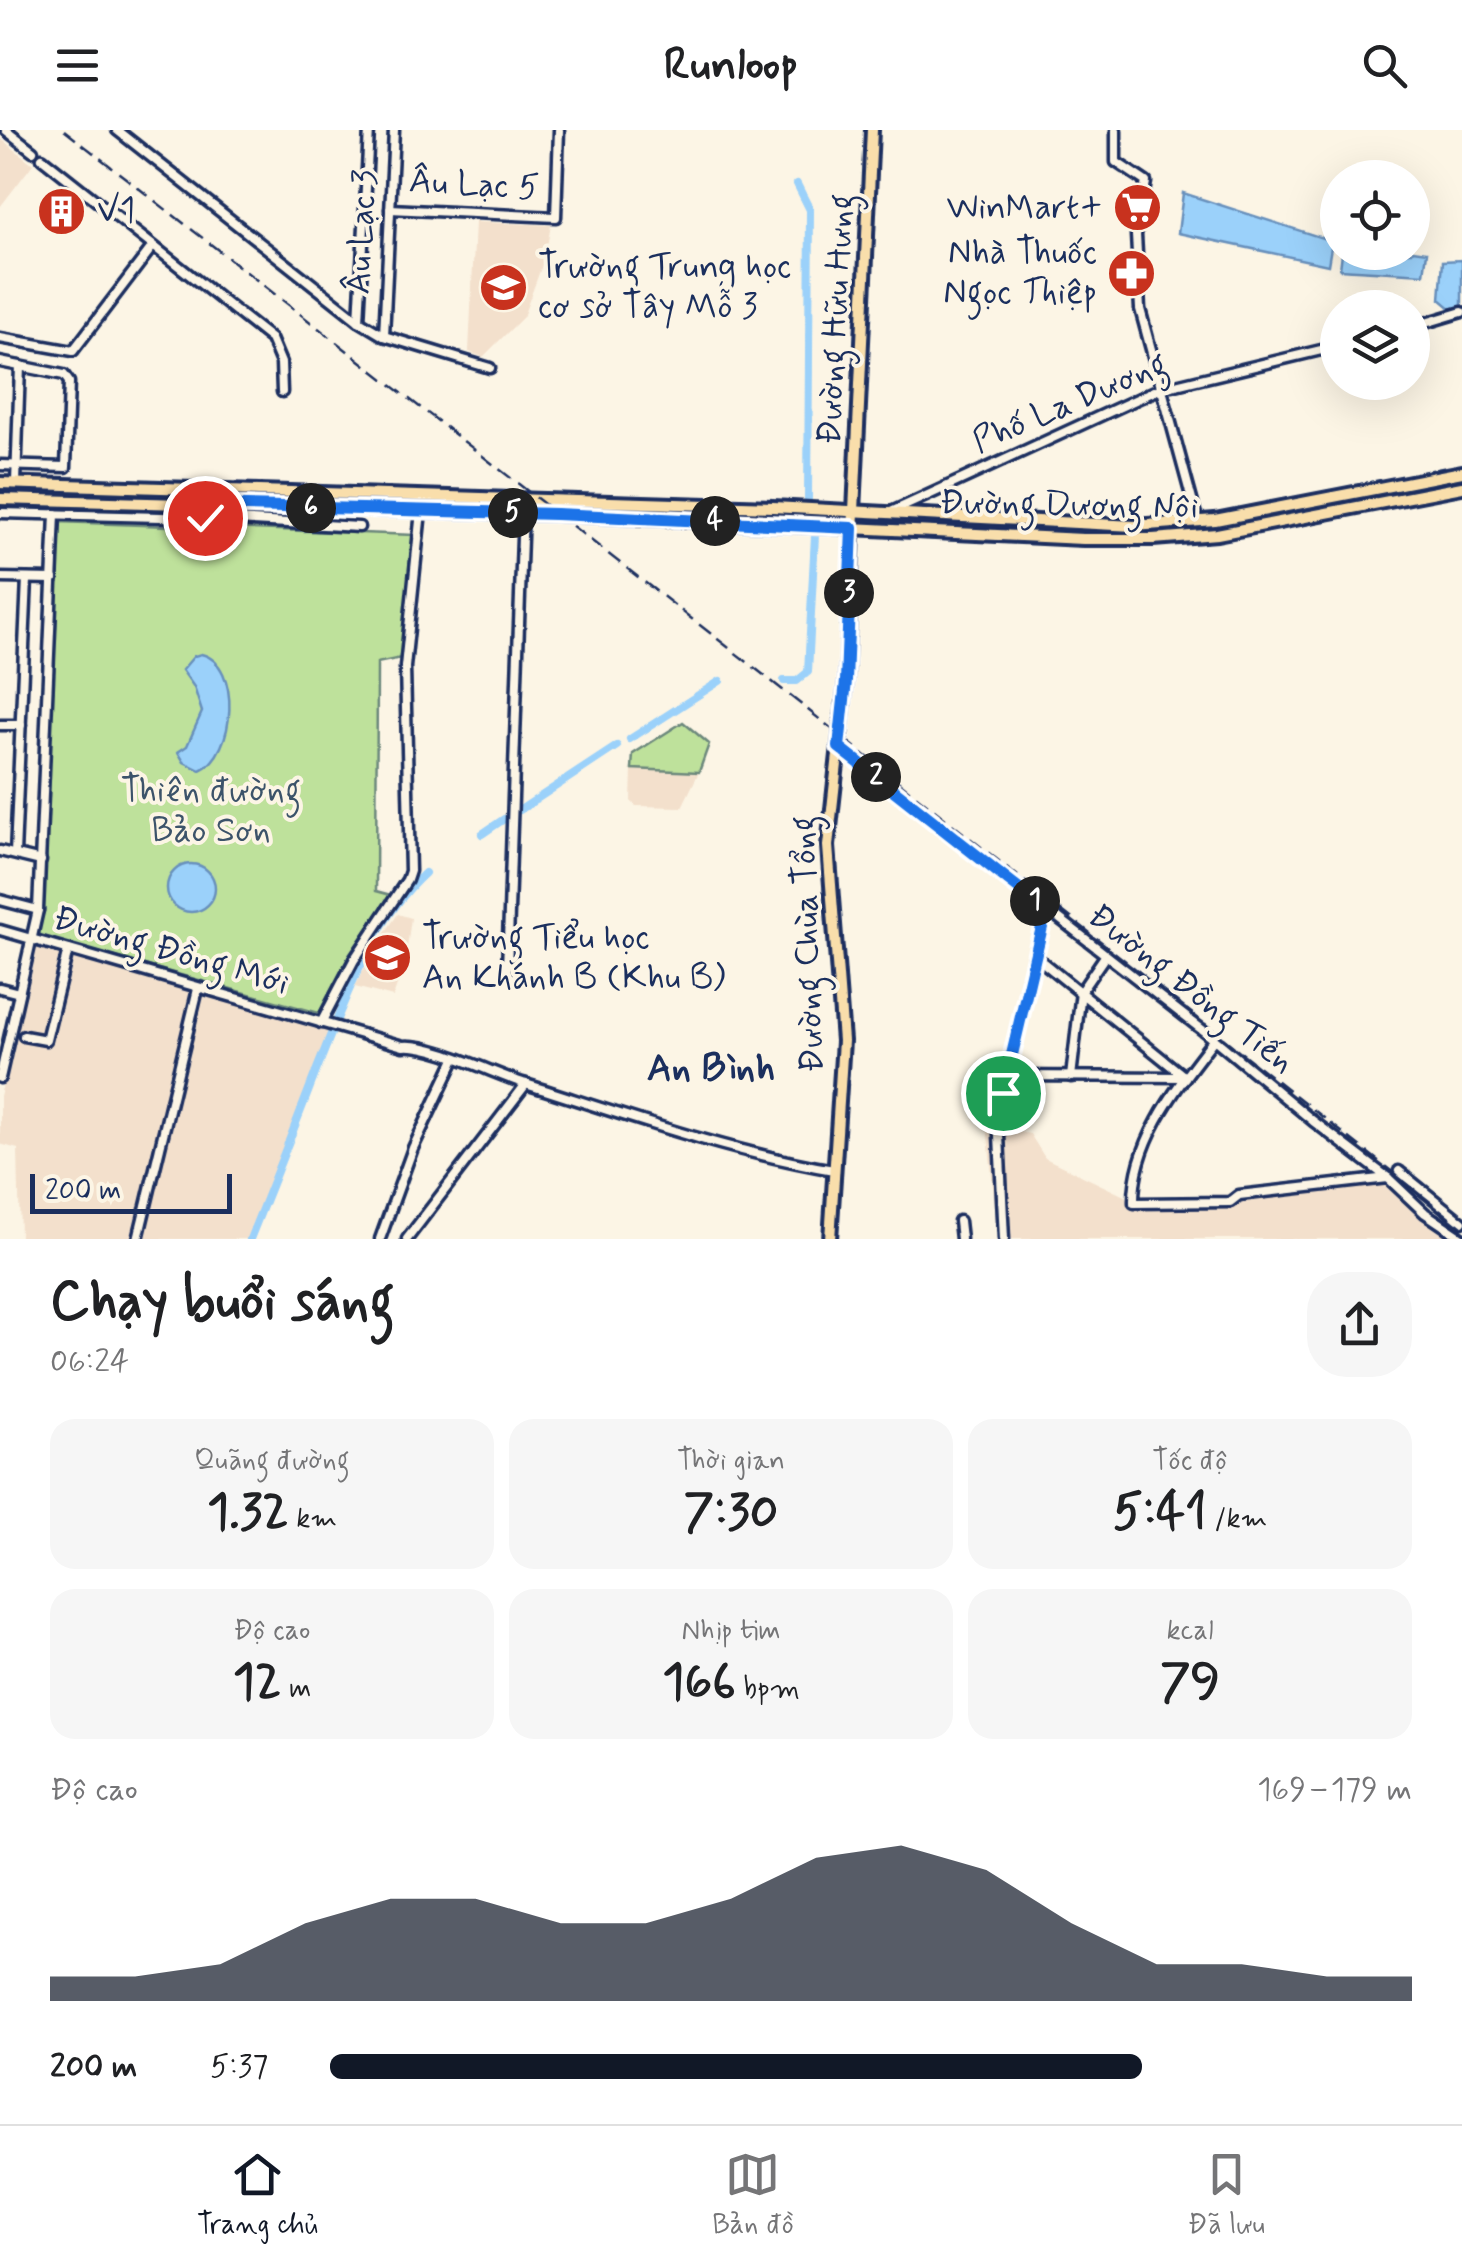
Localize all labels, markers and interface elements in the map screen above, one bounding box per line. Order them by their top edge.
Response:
text: Runloop [664,36,798,95]
icon: menu [50,38,105,93]
icon: search [1357,38,1412,93]
street label: Âu Lạc 5 [408,159,540,211]
map controls [1320,160,1430,400]
button: locate [1320,160,1430,270]
street label: Âu Lạc 3 [336,168,388,295]
supermarket icon: WinMart+ [1112,182,1164,234]
building icon: V1 [36,185,88,237]
place label: WinMart+ [947,185,1103,231]
place label: V1 [97,188,135,234]
street label: Đường Hữu Hưng [806,192,870,446]
place label: Nhà Thuốc Ngọc Thiệp [943,230,1097,320]
place label: Trường Trung học cơ sở Tây Mỗ 3 [538,244,791,330]
pharmacy icon: Nhà Thuốc Ngọc Thiệp [1106,247,1158,299]
school or university icon: Trường Trung học cơ sở Tây Mỗ 3 [477,261,529,313]
button: layers [1320,290,1430,400]
street label: Phố La Dương [965,341,1176,468]
pin [163,476,248,561]
street label: Đường Dương Nội [939,480,1199,534]
pin: 6 [286,483,336,533]
pin: 5 [488,488,538,538]
text: 6 [304,489,318,526]
icon: check [178,491,233,546]
text: 5 [505,494,521,531]
pin: 4 [690,496,740,546]
text: 4 [707,502,723,539]
pin: 3 [824,568,874,618]
text: 3 [843,574,855,611]
pin: 2 [851,752,901,802]
text: 2 [869,758,883,795]
park label: Thiên đường Bảo Sơn [121,768,301,854]
street label: Đường Chùa Tổng [781,815,839,1073]
pin: 1 [1010,876,1060,926]
text: 1 [1029,882,1041,919]
street label: Đường Đồng Tiến [1075,894,1304,1088]
street label: Đường Đồng Mới [47,895,294,1010]
place label: Trường Tiểu học An Khánh B (Khu B) [422,915,726,1001]
school or university icon: Trường Tiểu học An Khánh B (Khu B) [361,932,413,984]
district label: An Bình [647,1045,775,1094]
pin [961,1051,1046,1136]
icon: arrive [976,1066,1031,1121]
scale bar [30,1169,232,1214]
text: 200 m [45,1173,121,1210]
text: Chạy buổi sáng [50,1267,395,1339]
button: share [1307,1272,1412,1377]
text: 06:24 [50,1341,129,1383]
text: Quãng đường [194,1443,350,1480]
text: Thời gian [677,1443,785,1480]
text: Tốc độ [1152,1443,1228,1480]
text: 1.32 [207,1480,289,1546]
text: 7:30 [684,1480,778,1546]
text: 5:41 [1113,1480,1207,1546]
text: km [289,1501,337,1538]
text: /km [1207,1501,1267,1538]
text: Độ cao [234,1613,310,1650]
text: Nhịp tim [681,1613,781,1650]
text: kcal [1166,1613,1214,1650]
text: 12 [233,1650,281,1716]
text: 166 [662,1650,736,1716]
text: 79 [1160,1650,1220,1716]
text: m [281,1671,311,1708]
text: bpm [736,1671,800,1708]
text: Độ cao [50,1769,138,1811]
text: 169–179 m [1257,1769,1412,1811]
text: 200 m [50,2046,137,2088]
text: 5:37 [210,2046,268,2088]
tab: Trang chủ [197,2147,318,2244]
tab: Bản đồ [712,2147,794,2244]
tab: Đã lưu [1188,2147,1265,2244]

